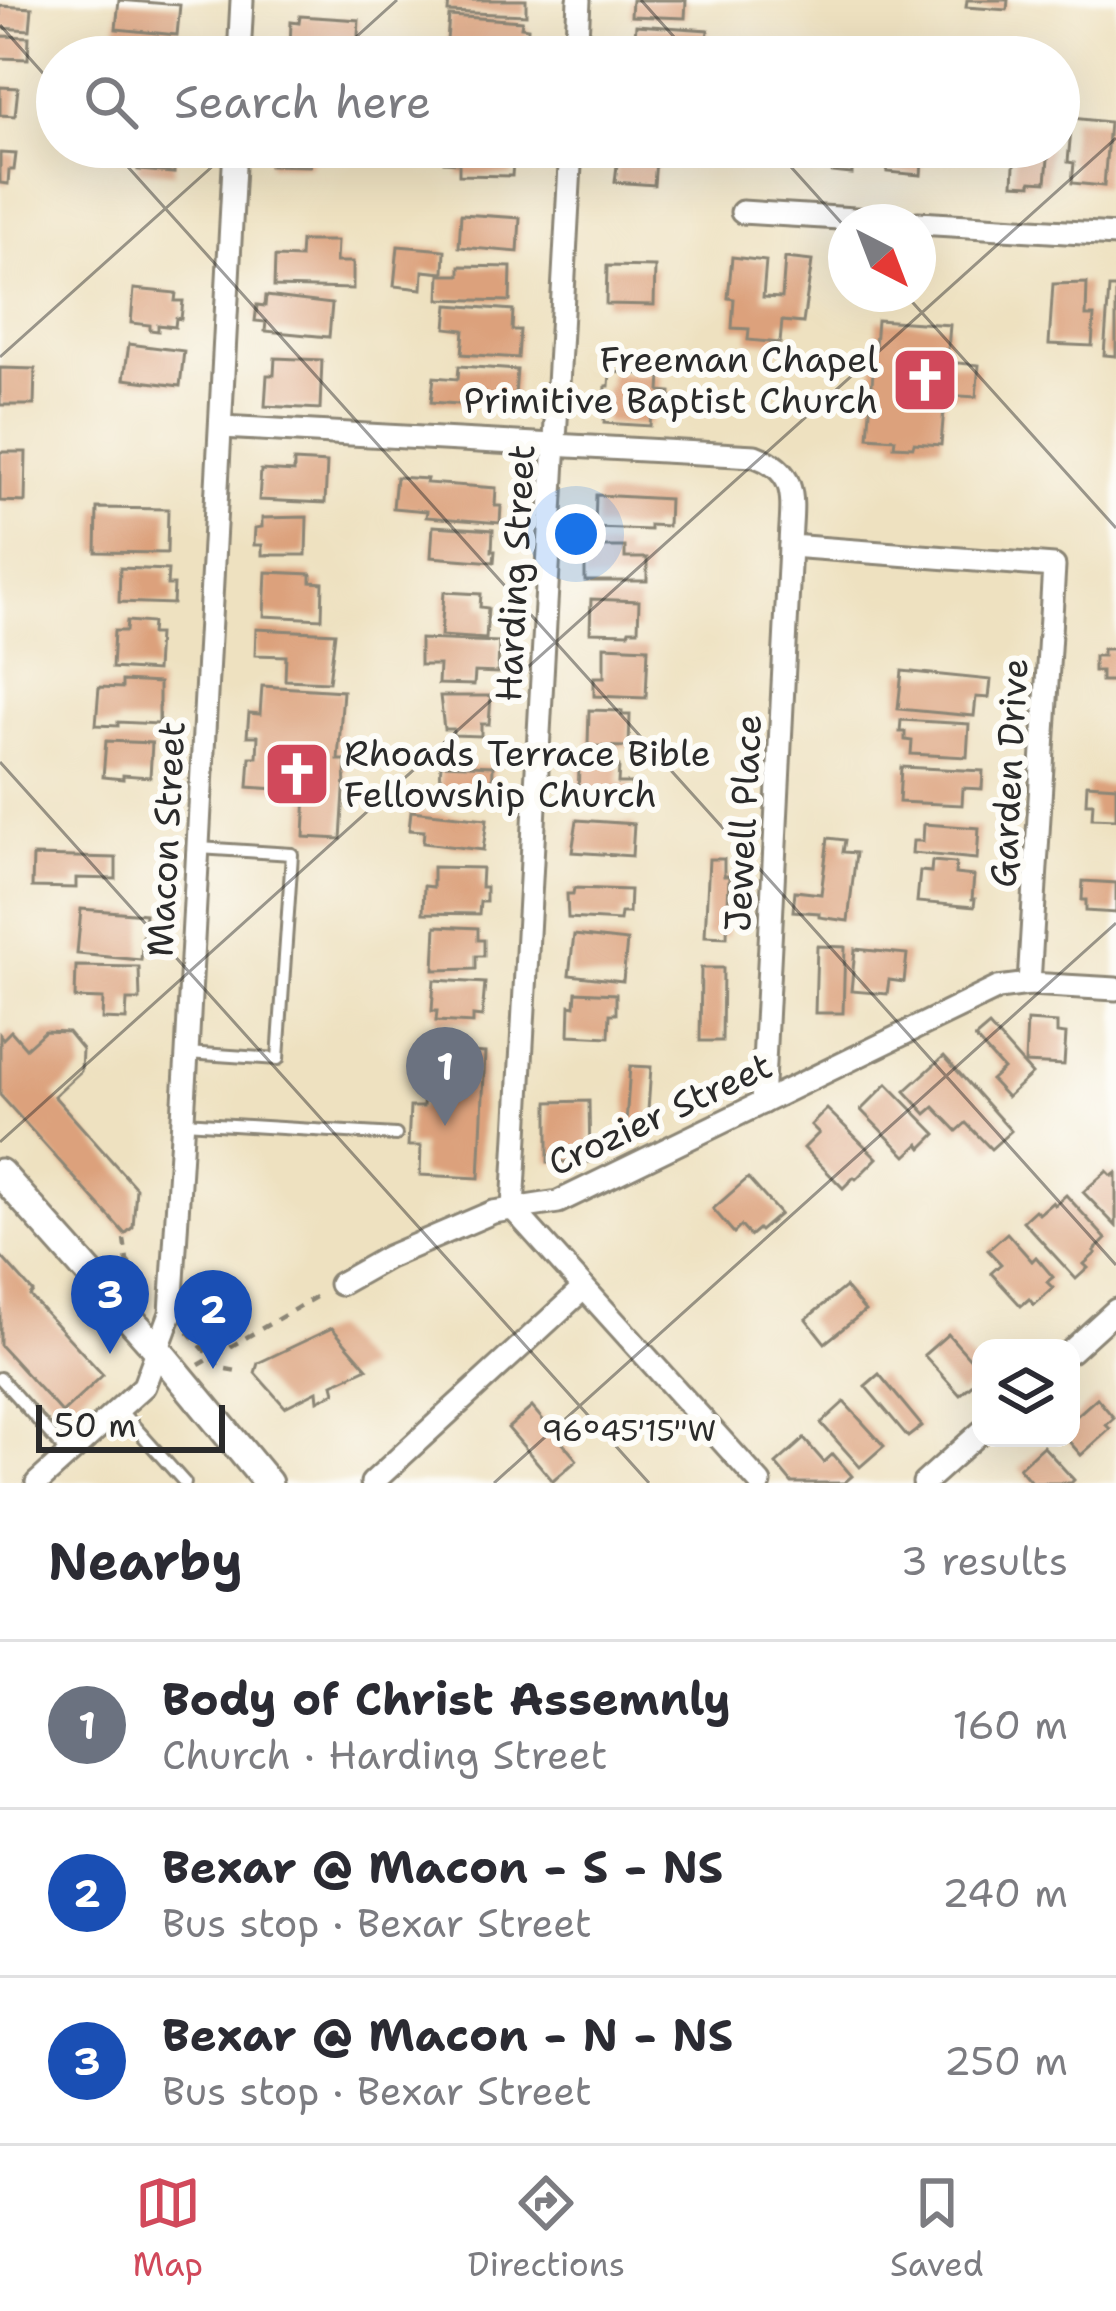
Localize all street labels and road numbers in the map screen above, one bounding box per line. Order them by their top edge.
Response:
street label: Harding Street [484,443,546,703]
street label: Garden Drive [979,657,1039,889]
street label: Jewell Place [713,713,773,933]
street label: Macon Street [135,720,197,958]
street label: Crozier Street [540,1041,780,1187]

